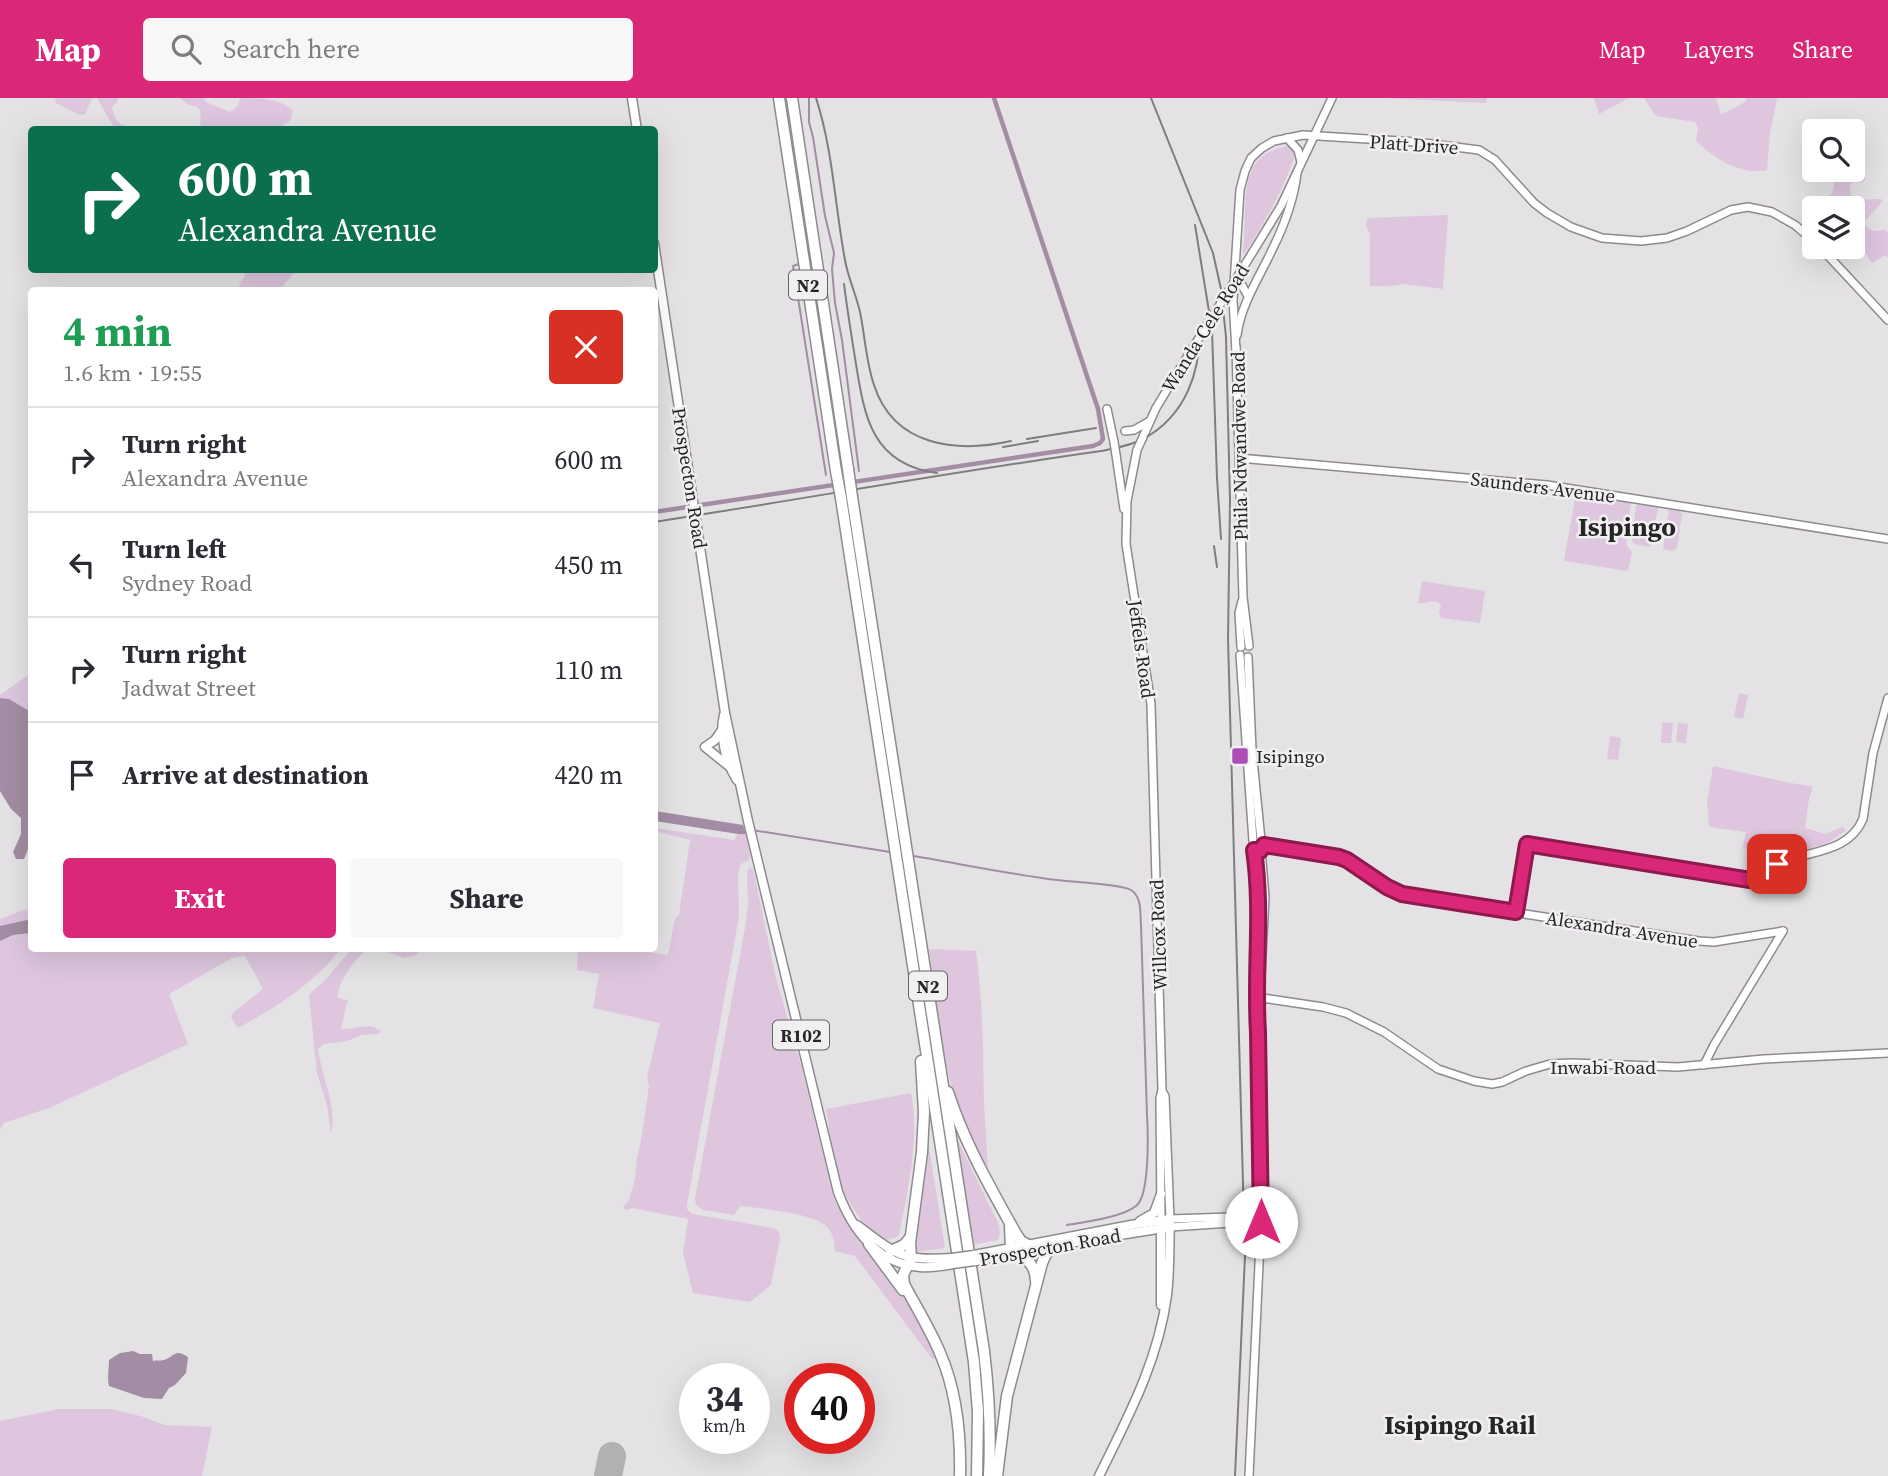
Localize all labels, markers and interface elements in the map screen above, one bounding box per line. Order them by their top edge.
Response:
search box [143,18,633,81]
text: Map [35,27,101,72]
icon: search [167,30,205,68]
text: Search here [223,31,360,67]
text: Map [1599,33,1646,66]
text: Layers [1684,33,1754,66]
text: Share [1792,33,1853,66]
map controls [1802,119,1865,259]
button: search [1802,119,1865,182]
street label: Platt Drive [1369,128,1459,160]
text: 600 m [178,144,313,211]
icon: right [63,154,154,245]
button: layers [1802,196,1865,259]
text: Alexandra Avenue [178,208,437,252]
street label: Wanda Cele Road [1155,259,1255,397]
road number: N2 [789,270,827,300]
text: 4 min [63,302,172,360]
button: close [549,310,623,384]
street label: Phila Ndwandwe Road [1224,351,1254,541]
text: 1.6 km · 19:55 [63,357,202,389]
street label: Prospecton Road [666,405,714,551]
text: Turn right [122,426,246,462]
icon: right [63,441,101,479]
text: 600 m [555,442,623,478]
text: Alexandra Avenue [122,462,308,494]
street label: Saunders Avenue [1469,465,1617,509]
district label: Isipingo [1578,509,1676,545]
text: Turn left [122,531,226,567]
icon: left [63,546,101,584]
text: 450 m [555,547,623,583]
text: Sydney Road [122,567,252,599]
street label: Jeffels Road [1122,597,1162,700]
text: Turn right [122,636,246,672]
icon: right [63,651,101,689]
text: 110 m [555,652,623,688]
text: Jadwat Street [122,672,256,704]
place label: Isipingo [1256,743,1325,769]
marker: Isipingo [1230,746,1250,766]
icon: arrive [63,756,101,794]
text: Arrive at destination [122,757,369,793]
text: 420 m [555,757,623,793]
pin [1747,834,1807,894]
icon: arrive [1758,845,1796,883]
button: Exit [63,858,336,938]
button: Share [350,858,623,938]
street label: Willcox Road [1143,879,1173,991]
street label: Alexandra Avenue [1544,904,1700,954]
road number: N2 [909,972,947,1001]
road number: R102 [773,1020,829,1050]
street label: Inwabi Road [1550,1054,1656,1080]
position arrow [1224,1185,1298,1259]
street label: Prospecton Road [977,1222,1123,1272]
speed limit sign: 40 [784,1363,875,1454]
text: 34 [706,1375,743,1423]
district label: Isipingo Rail [1384,1407,1536,1443]
text: km/h [703,1413,746,1438]

